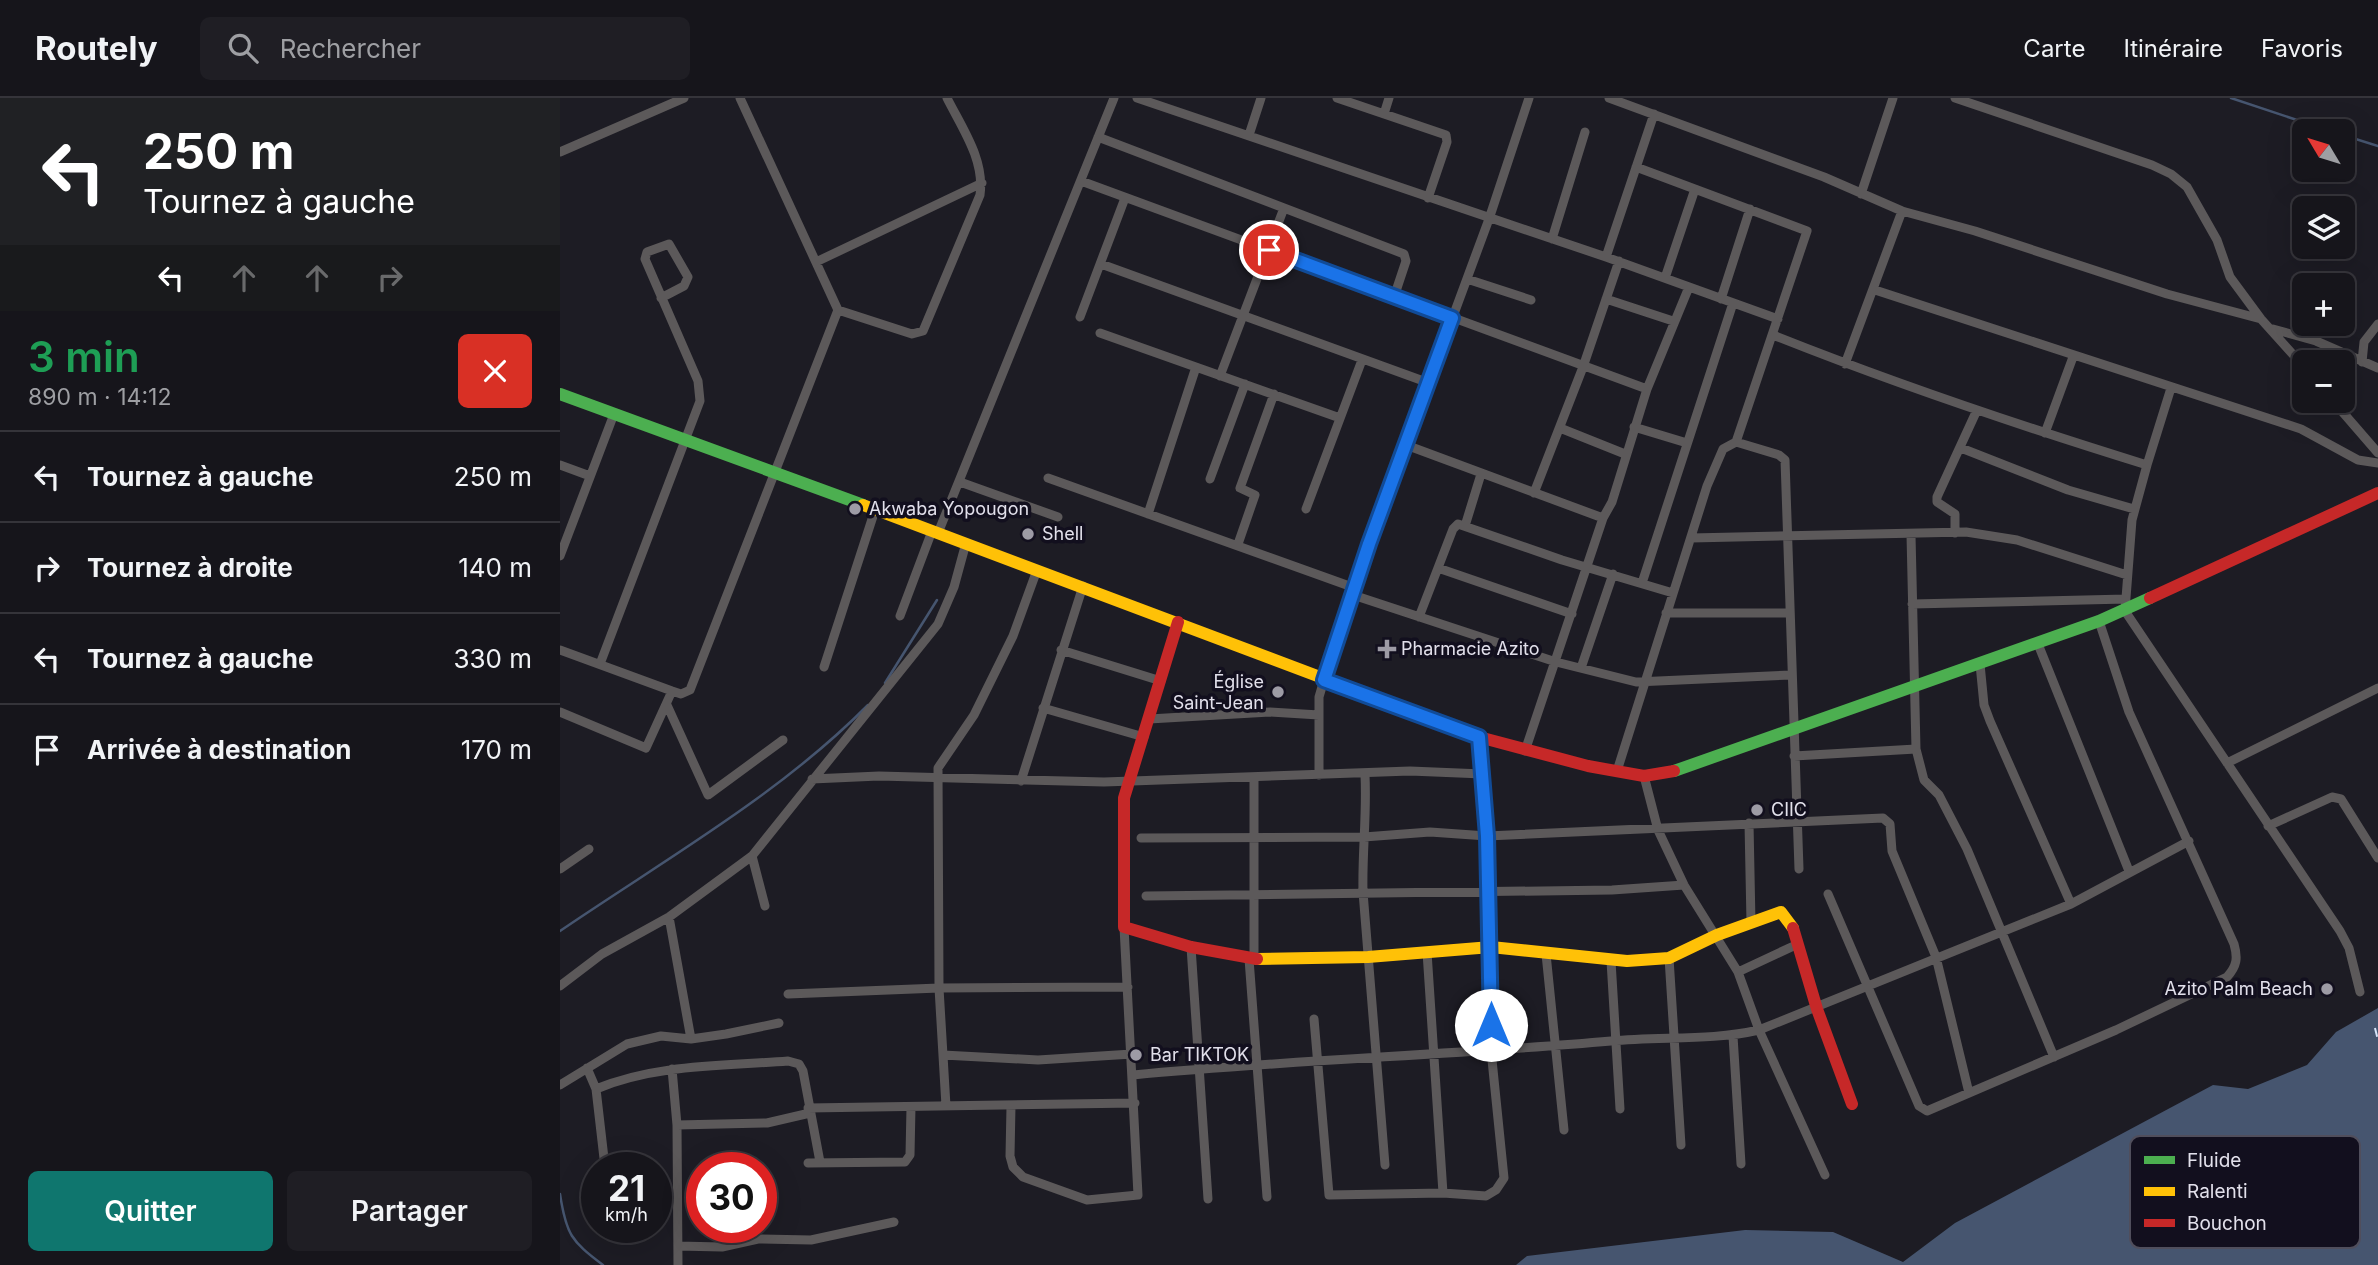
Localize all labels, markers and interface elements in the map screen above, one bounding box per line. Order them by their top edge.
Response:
search box [200,17,690,80]
text: Routely [35,28,158,68]
icon: search [224,29,262,67]
text: Rechercher [280,33,421,64]
text: Carte [2023,34,2085,63]
text: Itinéraire [2123,34,2223,63]
text: Favoris [2261,34,2343,63]
north arrow [2292,119,2356,182]
map controls [2292,119,2355,413]
text: 250 m [143,122,295,181]
icon: left [28,126,119,217]
text: Tournez à gauche [143,182,415,221]
button: layers [2292,196,2355,259]
pin [1239,220,1299,280]
icon: arrive [1250,231,1288,269]
icon: left [152,259,190,297]
icon: ahead [225,259,263,297]
icon: ahead [298,259,336,297]
icon: right [371,259,409,297]
button: + [2292,273,2355,336]
text: 3 min [28,331,140,382]
button: close [458,334,532,408]
button: − [2292,350,2355,413]
text: 890 m · 14:12 [28,383,171,411]
icon: left [28,458,66,496]
text: Tournez à gauche [87,461,313,492]
text: 250 m [454,461,532,492]
place label: Akwaba Yopougon [869,498,1029,519]
marker: Akwaba Yopougon [847,501,863,517]
place label: Shell [1042,523,1083,544]
marker: Shell [1020,526,1036,542]
icon: right [28,549,66,587]
text: Tournez à droite [87,552,293,583]
text: 140 m [458,552,532,583]
place label: Pharmacie Azito [1401,638,1540,659]
icon: left [28,640,66,678]
marker: Pharmacie Azito [1379,641,1395,657]
text: Tournez à gauche [87,643,313,674]
text: 330 m [453,643,532,674]
place label: Église Saint-Jean [1173,670,1264,713]
marker: Église Saint-Jean [1270,684,1286,700]
icon: arrive [28,731,66,769]
text: Arrivée à destination [87,734,352,765]
text: 170 m [461,734,532,765]
place label: CIIC [1771,799,1807,820]
marker: CIIC [1749,802,1765,818]
place label: Azito Palm Beach [2164,978,2313,999]
marker: Azito Palm Beach [2319,981,2335,997]
position arrow [1454,988,1528,1062]
place label: Bar TIKTOK [1150,1044,1249,1065]
marker: Bar TIKTOK [1128,1047,1144,1063]
legend [2130,1136,2360,1248]
text: Fluide [2187,1149,2241,1172]
speed limit sign: 30 [686,1152,777,1243]
text: 21 [608,1167,645,1209]
button: Quitter [28,1171,273,1251]
button: Partager [287,1171,532,1251]
text: Ralenti [2187,1180,2248,1203]
text: km/h [605,1204,648,1225]
text: Bouchon [2187,1212,2267,1235]

